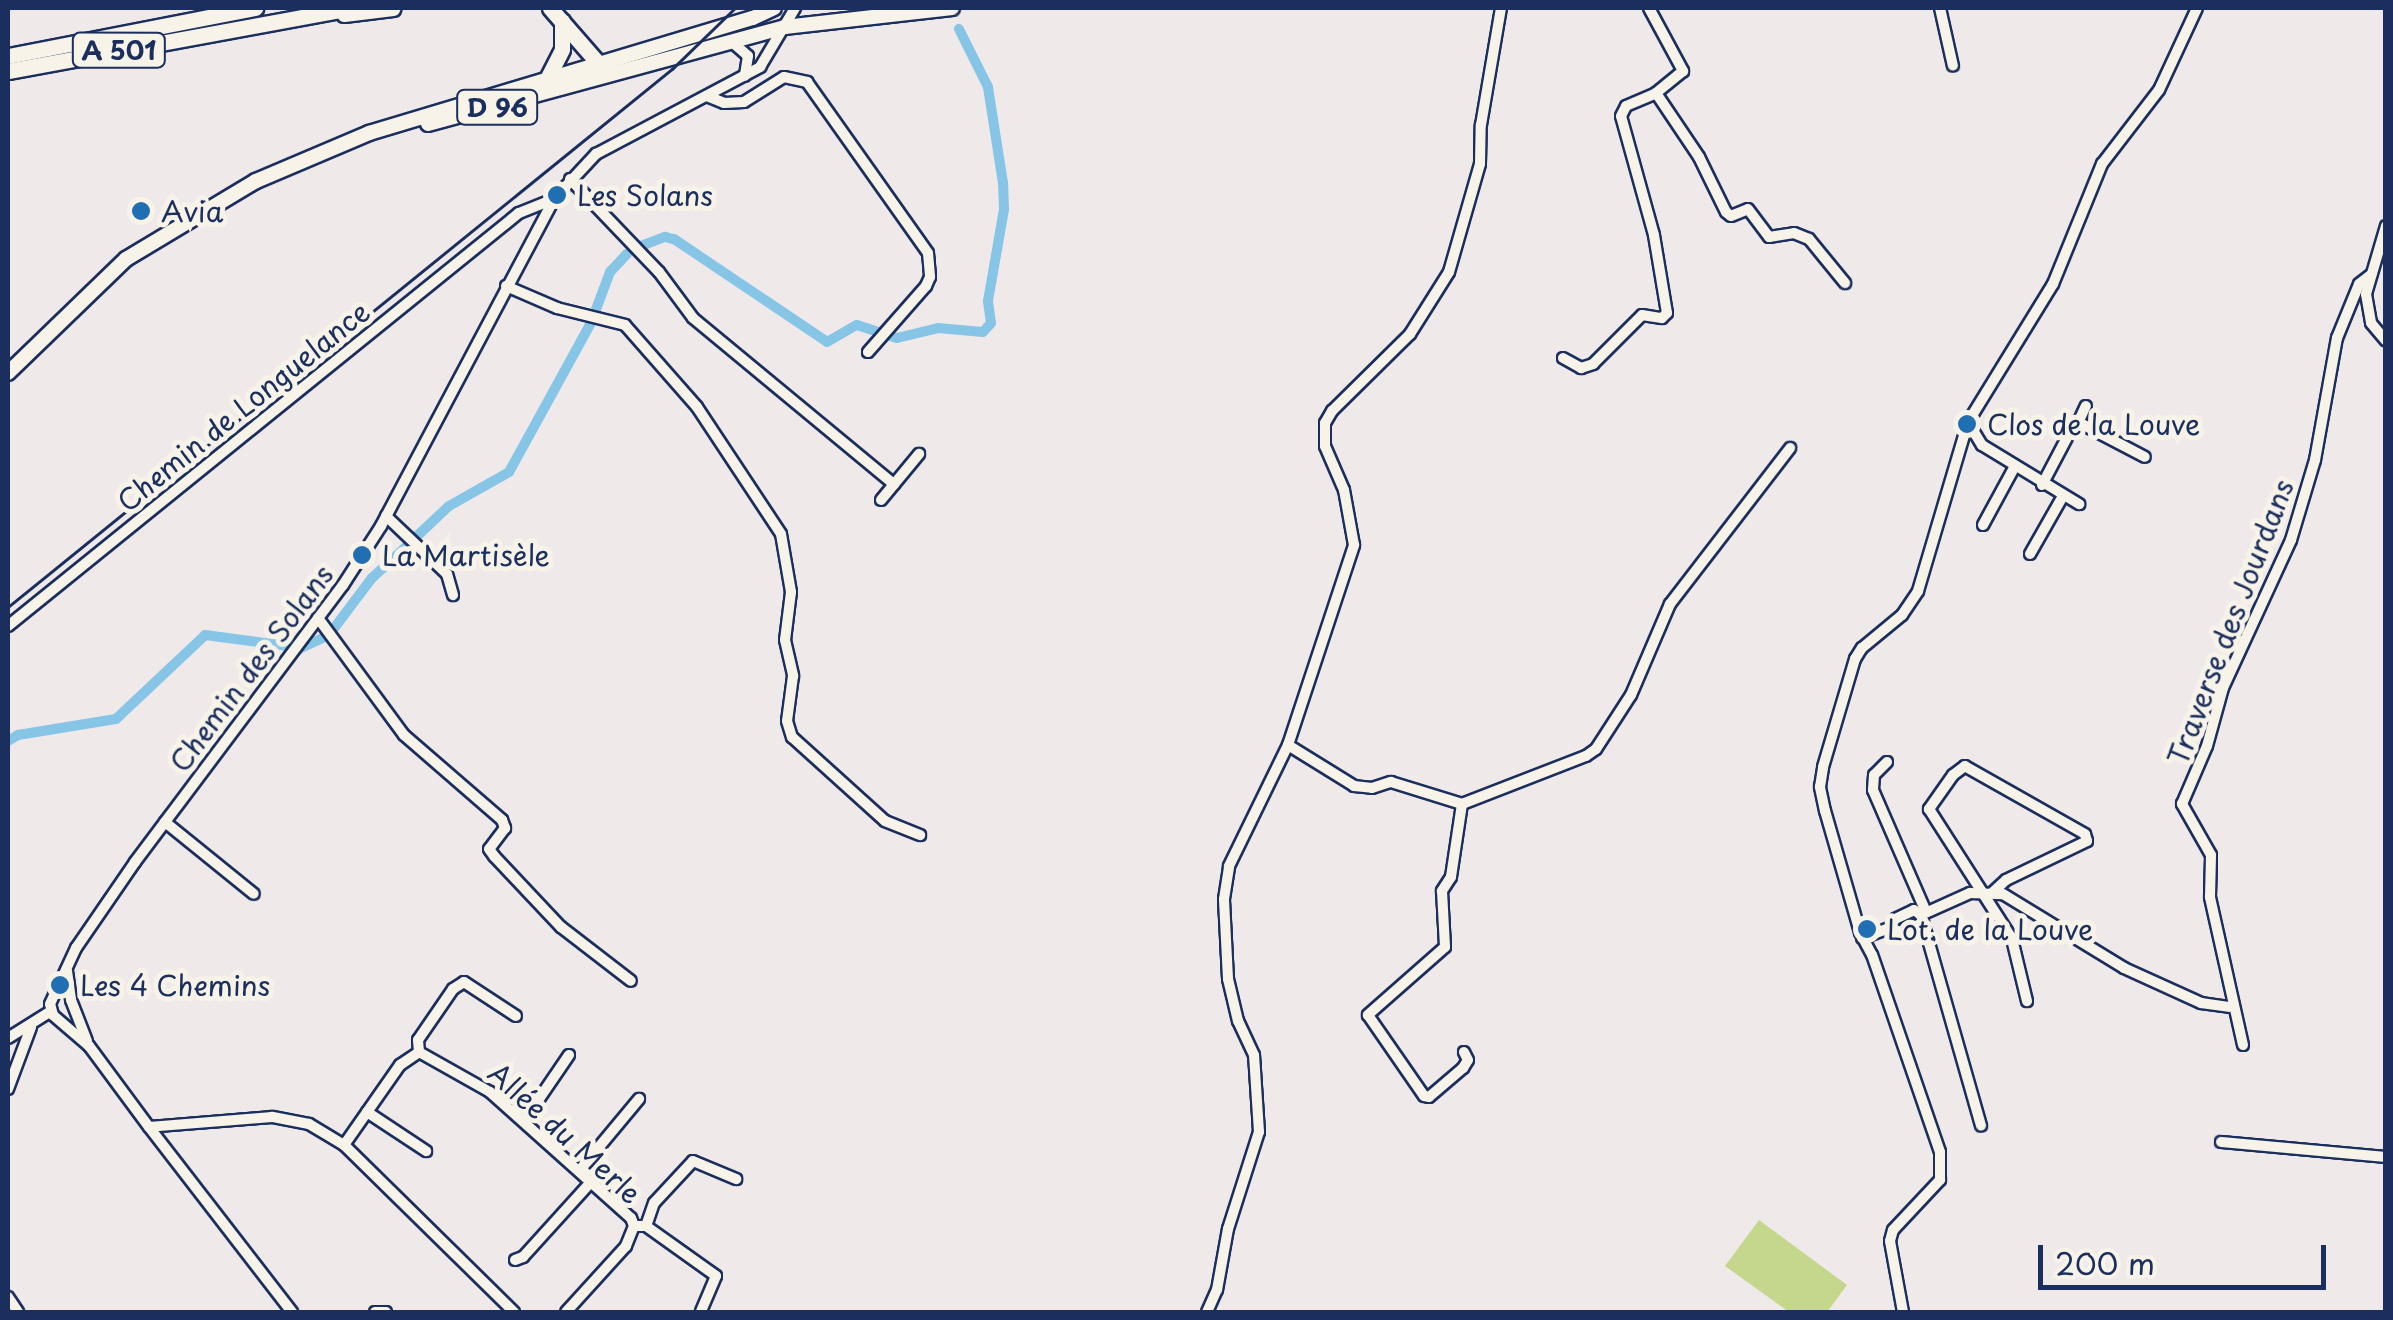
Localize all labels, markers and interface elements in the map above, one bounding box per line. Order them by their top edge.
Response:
road number: A 501 [72,30,166,70]
road number: D 96 [457,87,537,127]
place label: Les Solans [577,178,717,212]
marker: Les Solans [546,184,568,206]
place label: Avia [161,194,223,228]
marker: Avia [130,200,152,222]
street label: Chemin de Longuelance [110,294,376,518]
place label: Clos de la Louve [1987,407,2204,441]
marker: Clos de la Louve [1956,413,1978,435]
street label: Traverse des Jourdans [2160,474,2300,770]
place label: La Martisèle [382,538,552,572]
marker: La Martisèle [351,544,373,566]
street label: Chemin des Solans [162,558,340,778]
place label: Lot. de la Louve [1887,912,2097,946]
marker: Lot. de la Louve [1856,918,1878,940]
place label: Les 4 Chemins [80,968,274,1002]
marker: Les 4 Chemins [49,974,71,996]
street label: Allée du Merle [481,1055,649,1211]
scale bar [2043,1225,2330,1287]
text: 200 m [2055,1240,2155,1285]

